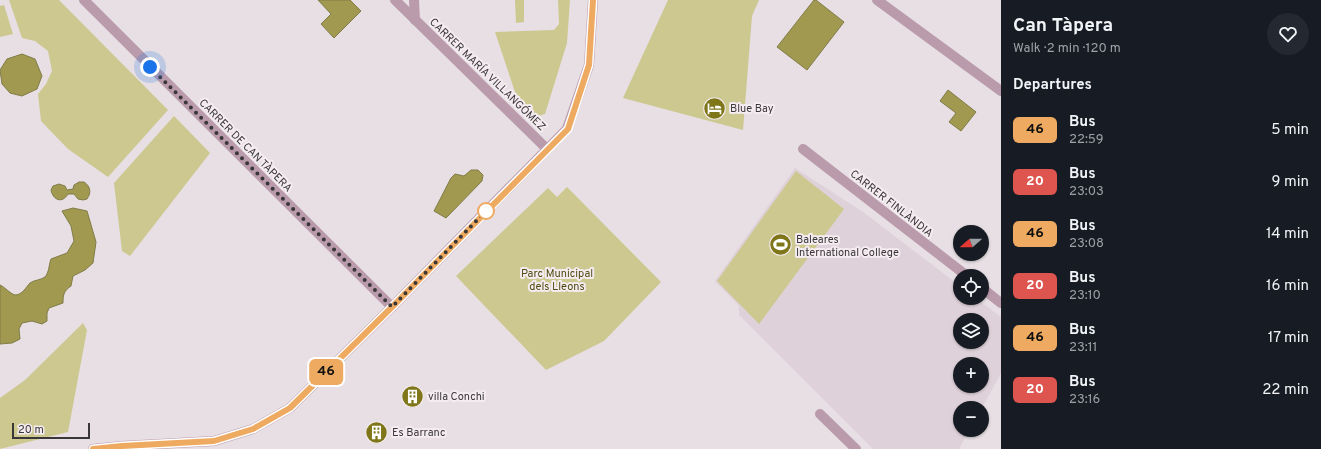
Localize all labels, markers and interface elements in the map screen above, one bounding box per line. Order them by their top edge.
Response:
button: heart [1267,13,1309,55]
text: Can Tàpera [1013,14,1113,38]
street label: CARRER MARÍA VILLANGÓMEZ [426,15,549,134]
text: Walk · 2 min · 120 m [1013,41,1121,57]
your location [140,57,160,77]
text: Departures [1013,76,1092,95]
street label: CARRER DE CAN TÀPERA [196,95,296,195]
hotel icon: Blue Bay [701,95,727,121]
place label: Blue Bay [730,102,774,116]
text: Bus [1069,113,1096,132]
text: 46 [1026,121,1044,138]
text: 5 min [1271,121,1309,140]
text: 22:59 [1069,132,1104,148]
text: Bus [1069,165,1096,184]
street label: CARRER FINLÀNDIA [847,166,936,241]
text: 20 [1026,173,1044,190]
text: 9 min [1272,173,1309,192]
text: 23:03 [1069,184,1104,200]
unlabelled marker [477,202,495,220]
text: Bus [1069,217,1096,236]
north arrow [953,225,989,261]
map controls [953,225,989,437]
text: 46 [1026,225,1044,242]
text: 14 min [1266,225,1309,244]
sports icon: Baleares International College [767,232,793,258]
place label: Baleares International College [796,233,899,260]
text: 23:08 [1069,236,1104,252]
park label: Parc Municipal dels Lleons [521,267,593,294]
button: locate [953,269,989,305]
text: Bus [1069,269,1096,288]
text: 20 [1026,277,1044,294]
text: 16 min [1266,277,1309,296]
text: 23:10 [1069,288,1101,304]
button: layers [953,313,989,349]
text: Bus [1069,321,1096,340]
text: 46 [1026,329,1044,346]
text: 17 min [1268,329,1309,348]
text: 23:11 [1069,340,1097,356]
button: + [953,357,989,393]
line badge: 46 [308,359,344,385]
text: 46 [317,363,335,380]
text: Bus [1069,373,1096,392]
text: 20 [1026,381,1044,398]
text: 22 min [1262,381,1309,400]
building icon: villa Conchi [399,383,425,409]
place label: villa Conchi [428,390,485,404]
text: 23:16 [1069,392,1100,408]
button: − [953,401,989,437]
building icon: Es Barranc [363,419,389,445]
scale bar [12,421,90,440]
text: 20 m [18,423,44,437]
place label: Es Barranc [392,426,445,440]

